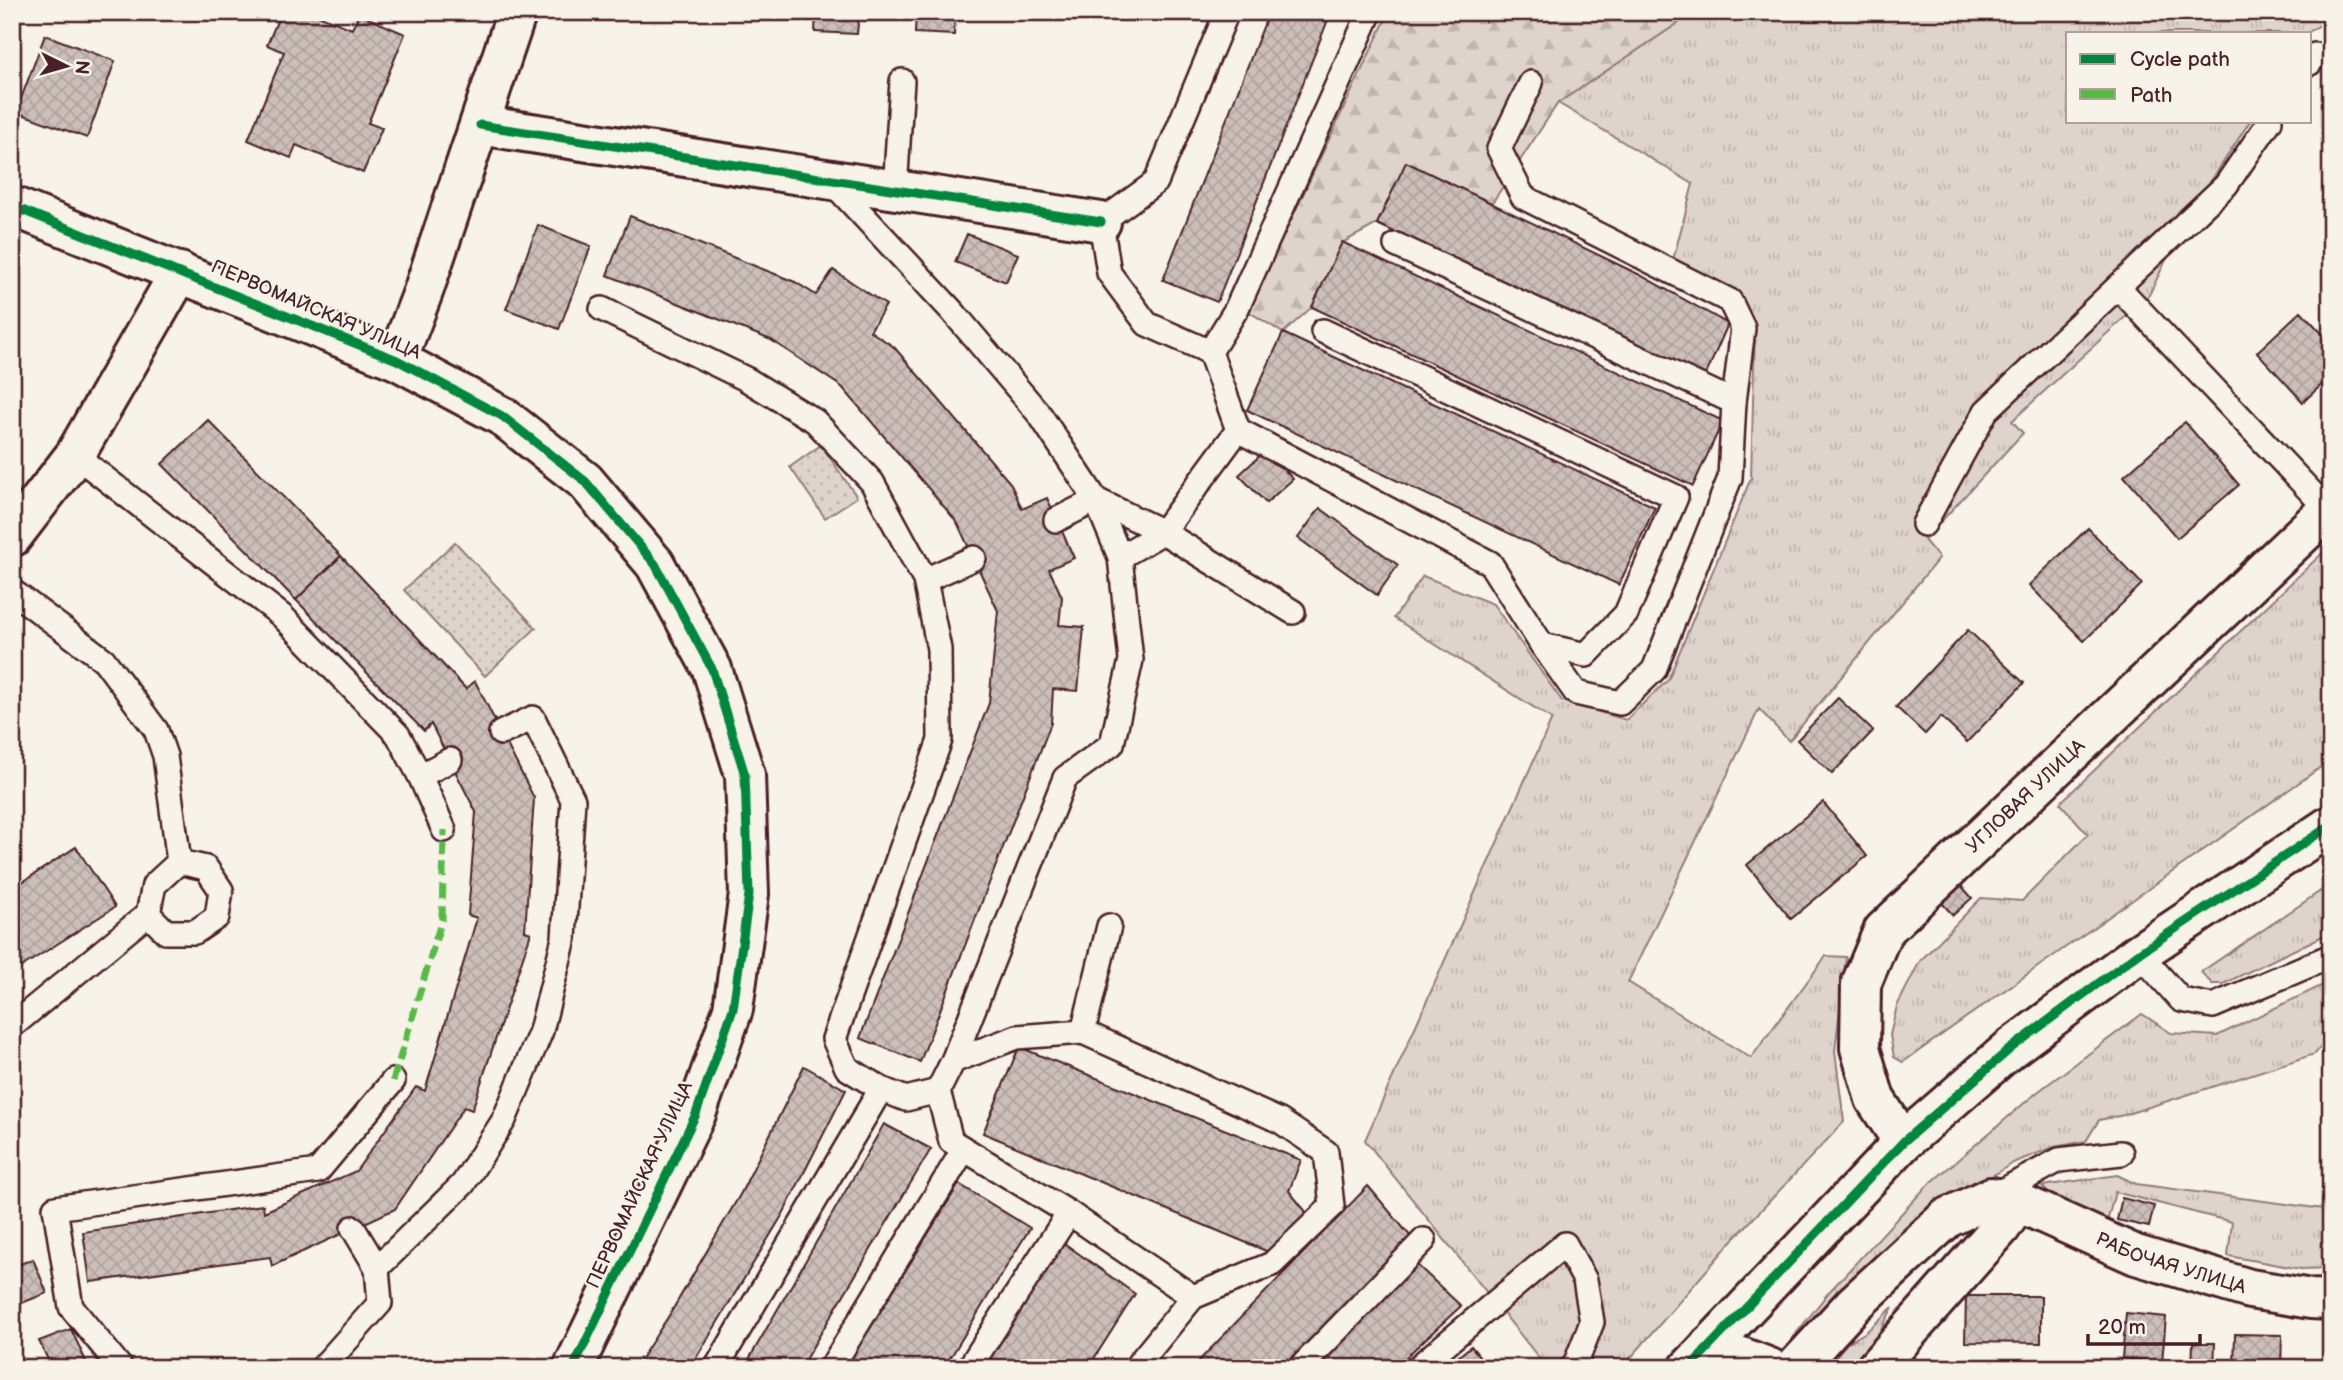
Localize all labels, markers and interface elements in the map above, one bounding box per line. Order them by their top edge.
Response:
north arrow [32,32,102,102]
legend [2066,32,2312,122]
text: Cycle path [2130,47,2230,72]
text: N [69,59,94,75]
text: Path [2130,83,2172,108]
street label: ПЕРВОМАЙСКАЯ УЛИЦА [208,255,425,365]
street label: УГЛОВАЯ УЛИЦА [1961,734,2090,858]
street label: ПЕРВОМАЙСКАЯ УЛИЦА [582,1078,698,1292]
street label: РАБОЧАЯ УЛИЦА [2092,1227,2249,1299]
scale bar [2088,1303,2200,1347]
text: 20 m [2098,1315,2146,1340]

